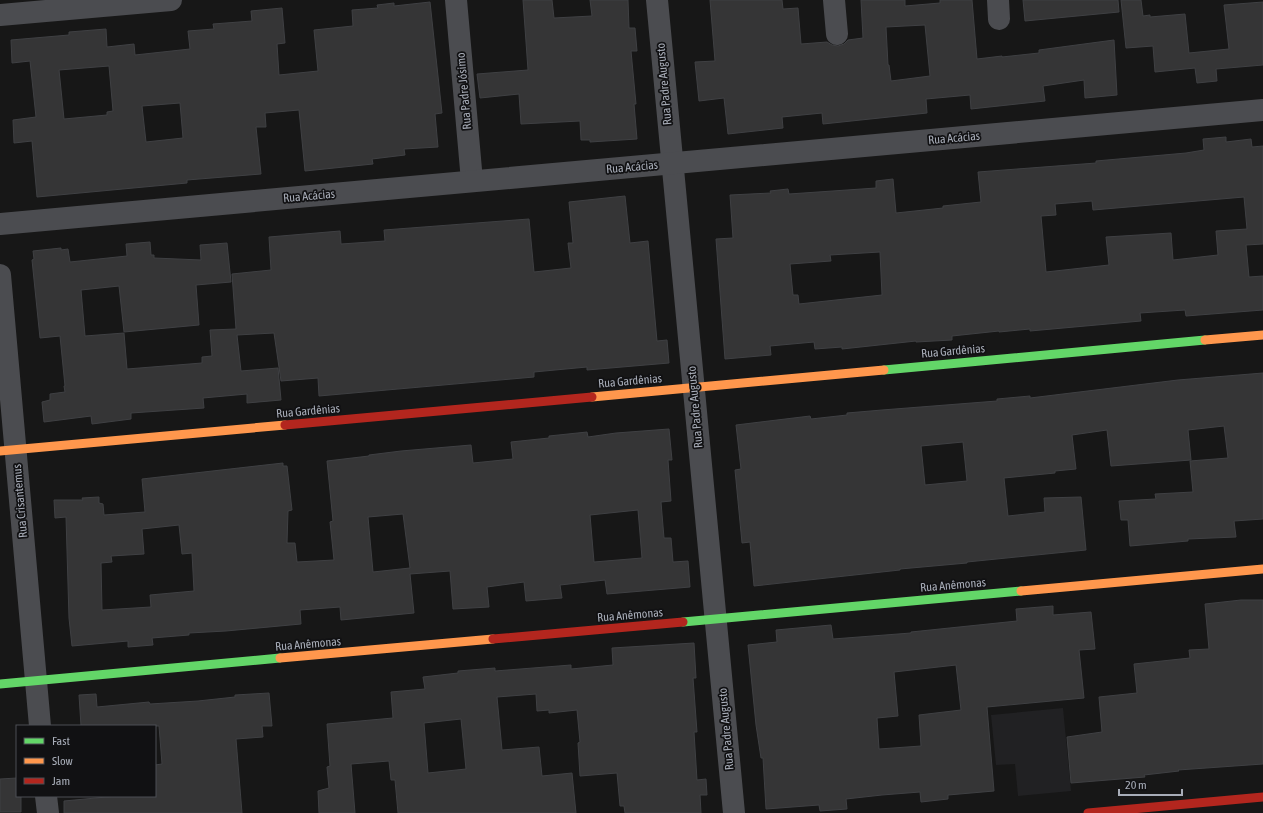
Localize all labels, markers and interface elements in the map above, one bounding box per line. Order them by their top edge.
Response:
street label: Rua Padre Augusto [653,42,675,126]
street label: Rua Padre Jósimo [454,52,474,130]
street label: Rua Acácias [928,129,980,147]
street label: Rua Acácias [606,158,658,176]
street label: Rua Acácias [283,187,335,205]
street label: Rua Gardênias [920,341,986,361]
street label: Rua Padre Augusto [684,365,706,449]
street label: Rua Gardênias [597,371,663,391]
street label: Rua Gardênias [275,401,341,421]
street label: Rua Crisantemus [10,464,30,538]
street label: Rua Anêmonas [919,575,987,595]
street label: Rua Anêmonas [596,605,664,625]
street label: Rua Anêmonas [274,634,342,654]
street label: Rua Padre Augusto [715,687,737,771]
legend [16,725,156,797]
text: Fast [52,734,70,748]
text: Slow [52,754,73,768]
scale bar [1119,771,1182,797]
text: Jam [52,774,70,788]
text: 20 m [1125,778,1147,792]

